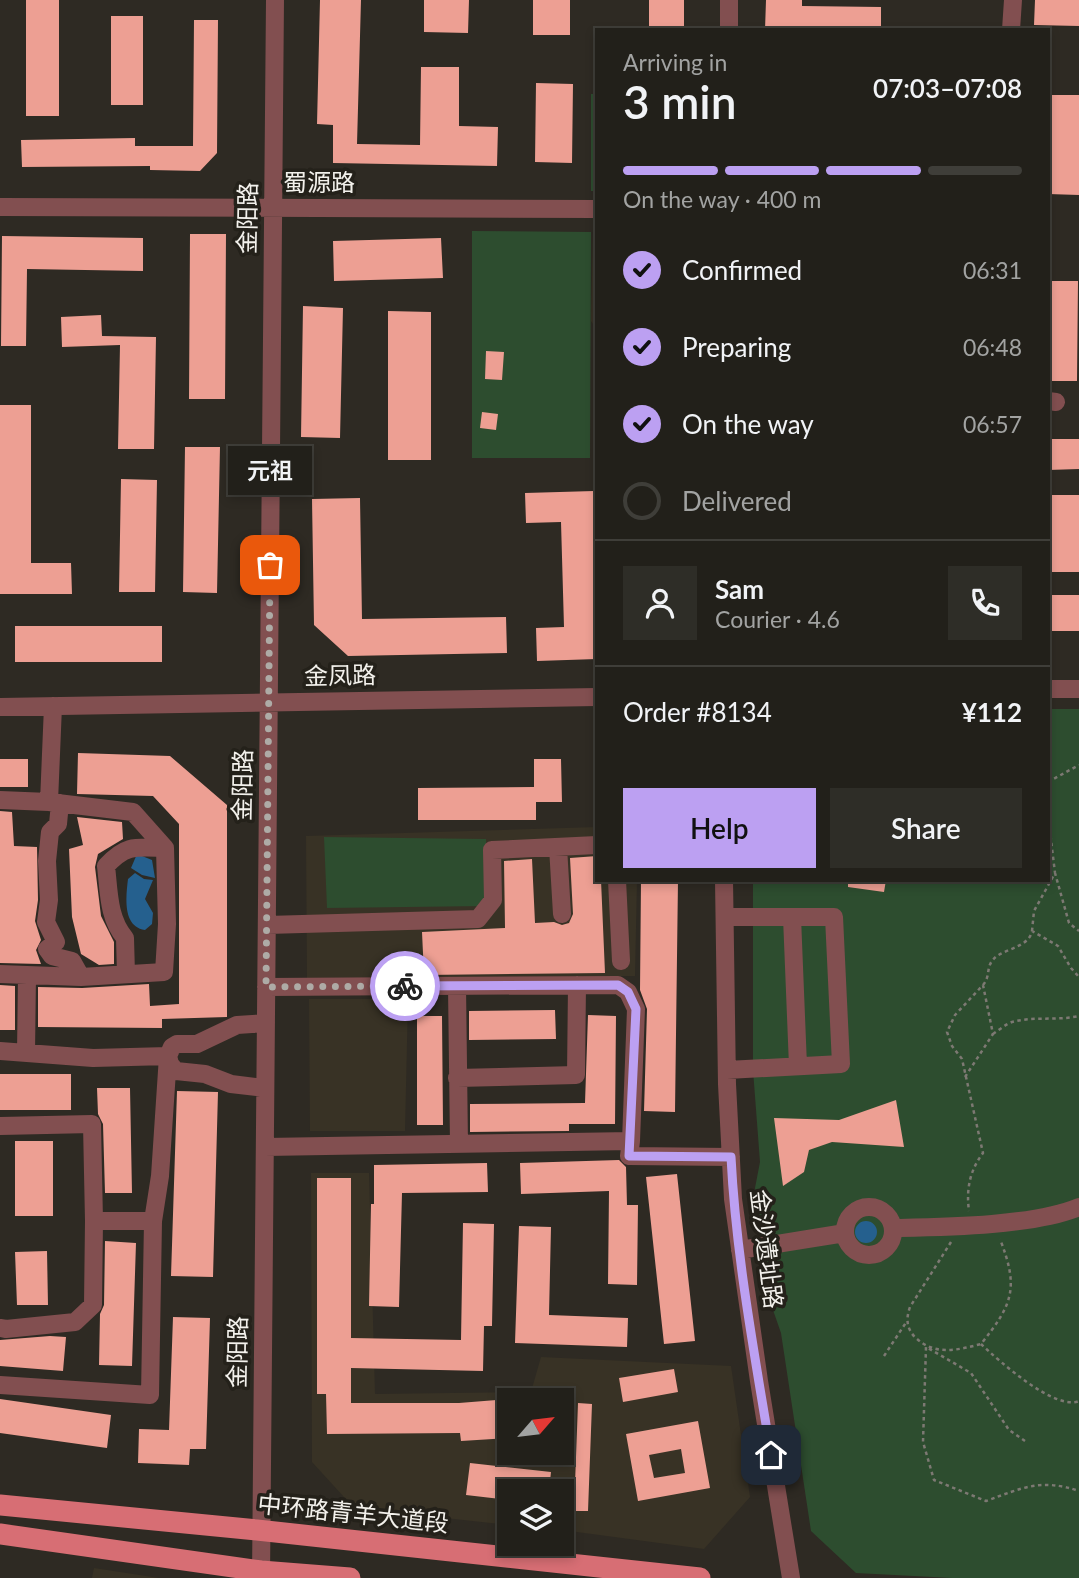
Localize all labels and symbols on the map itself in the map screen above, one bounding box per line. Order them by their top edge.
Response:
street label: 蜀源路 [283,167,355,196]
street label: 金阳路 [231,182,262,254]
callout: 元祖 [228,446,312,495]
pin [240,535,300,595]
street label: 金凤路 [304,659,376,690]
street label: 金阳路 [226,749,257,821]
courier [370,951,440,1021]
street label: 金沙遗址路 [746,1187,789,1310]
street label: 金阳路 [221,1316,252,1388]
north arrow [497,1388,574,1465]
pin [741,1425,801,1485]
street label: 中环路青羊大道段 [256,1488,450,1537]

